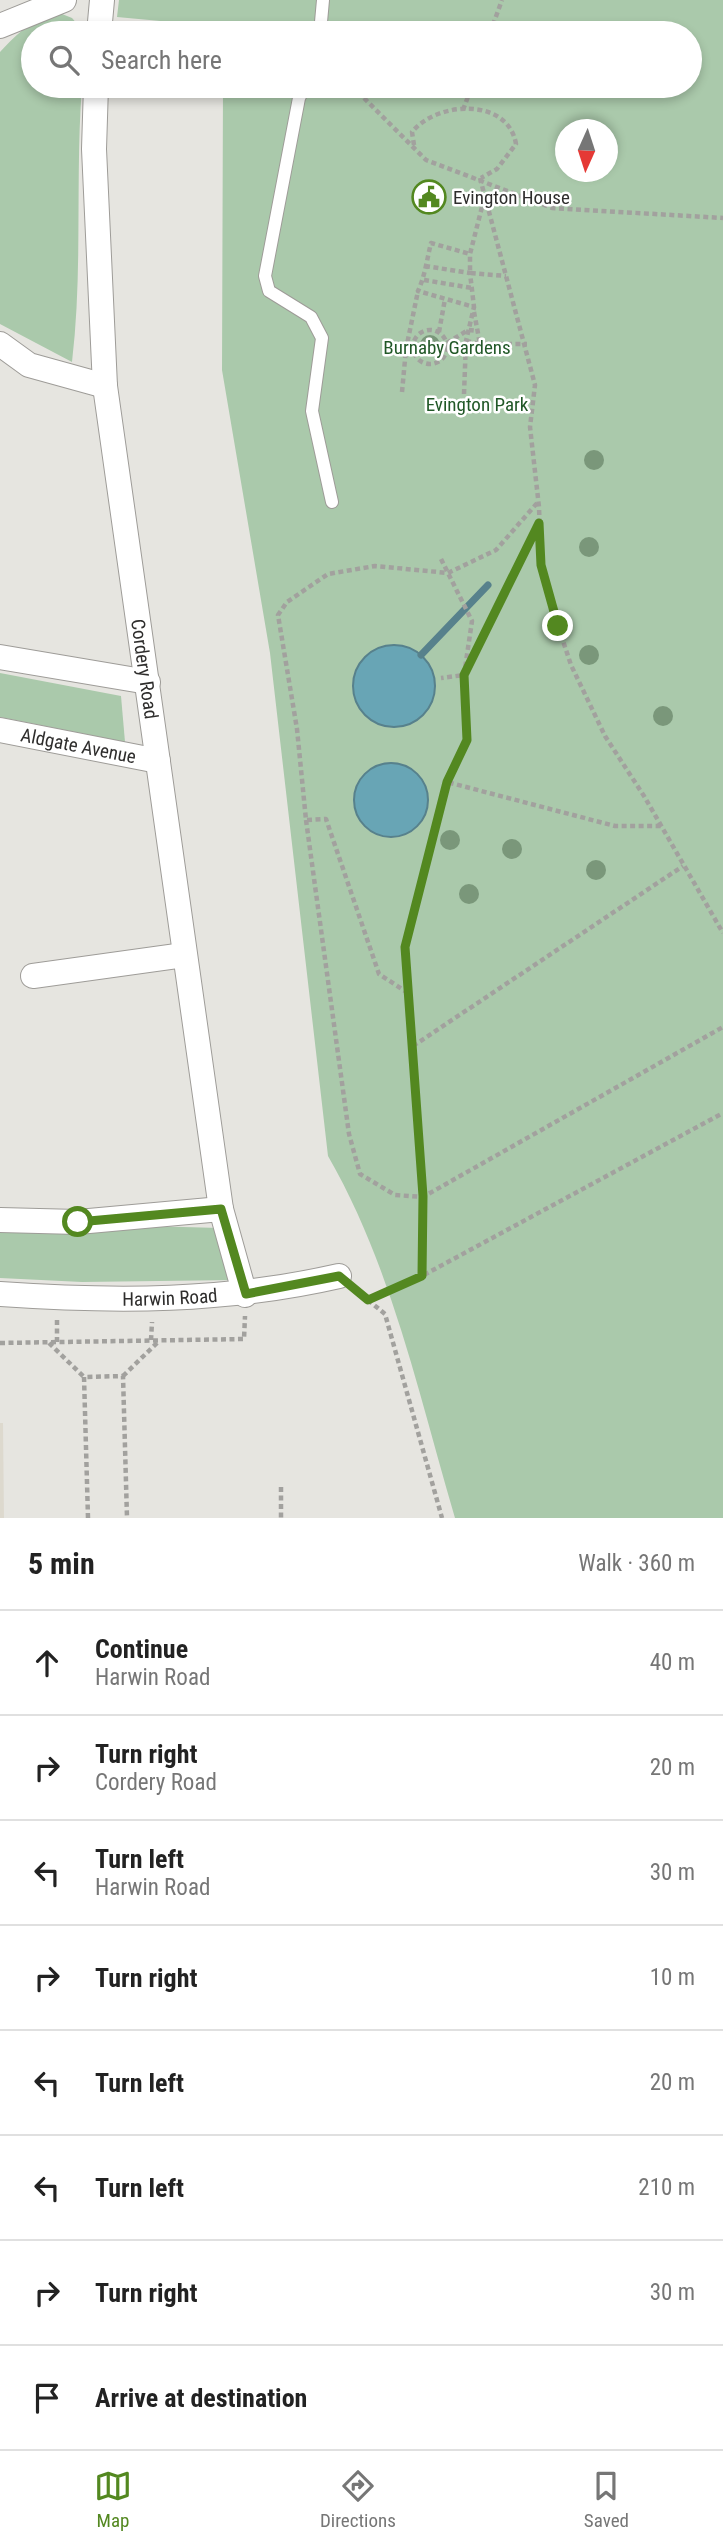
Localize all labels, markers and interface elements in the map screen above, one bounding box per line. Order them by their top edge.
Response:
search box [21,21,702,98]
icon: search [45,41,83,79]
text: Search here [101,45,222,75]
north arrow [555,119,618,182]
public building icon: Evington House [410,178,448,216]
place label: Evington House [453,186,570,209]
park label: Burnaby Gardens [383,336,511,359]
park label: Evington Park [426,393,529,416]
route end [542,610,573,641]
street label: Cordery Road [126,617,163,720]
street label: Aldgate Avenue [19,723,138,768]
route start [62,1206,93,1237]
street label: Harwin Road [122,1284,218,1311]
text: 5 min [28,1546,95,1581]
text: Walk · 360 m [578,1550,695,1577]
text: Continue [95,1634,188,1664]
icon: ahead [28,1644,66,1682]
text: 40 m [650,1649,695,1676]
text: Harwin Road [95,1664,210,1691]
text: Turn right [95,1739,197,1769]
icon: right [28,1749,66,1787]
text: 20 m [650,1754,695,1781]
text: Cordery Road [95,1769,217,1796]
text: Turn left [95,1844,184,1874]
icon: left [28,1854,66,1892]
text: 30 m [650,1859,695,1886]
text: Harwin Road [95,1874,210,1901]
icon: right [28,1959,66,1997]
text: Turn right [95,1963,197,1993]
text: 10 m [650,1964,695,1991]
icon: left [28,2064,66,2102]
text: Turn left [95,2068,184,2098]
text: 20 m [650,2069,695,2096]
icon: left [28,2169,66,2207]
text: Turn left [95,2173,184,2203]
text: 210 m [638,2174,695,2201]
icon: right [28,2274,66,2312]
text: Turn right [95,2278,197,2308]
text: 30 m [650,2279,695,2306]
icon: arrive [28,2379,66,2417]
text: Arrive at destination [95,2383,307,2413]
tab: Map [94,2467,132,2532]
tab: Directions [320,2467,396,2532]
tab: Saved [584,2467,629,2532]

